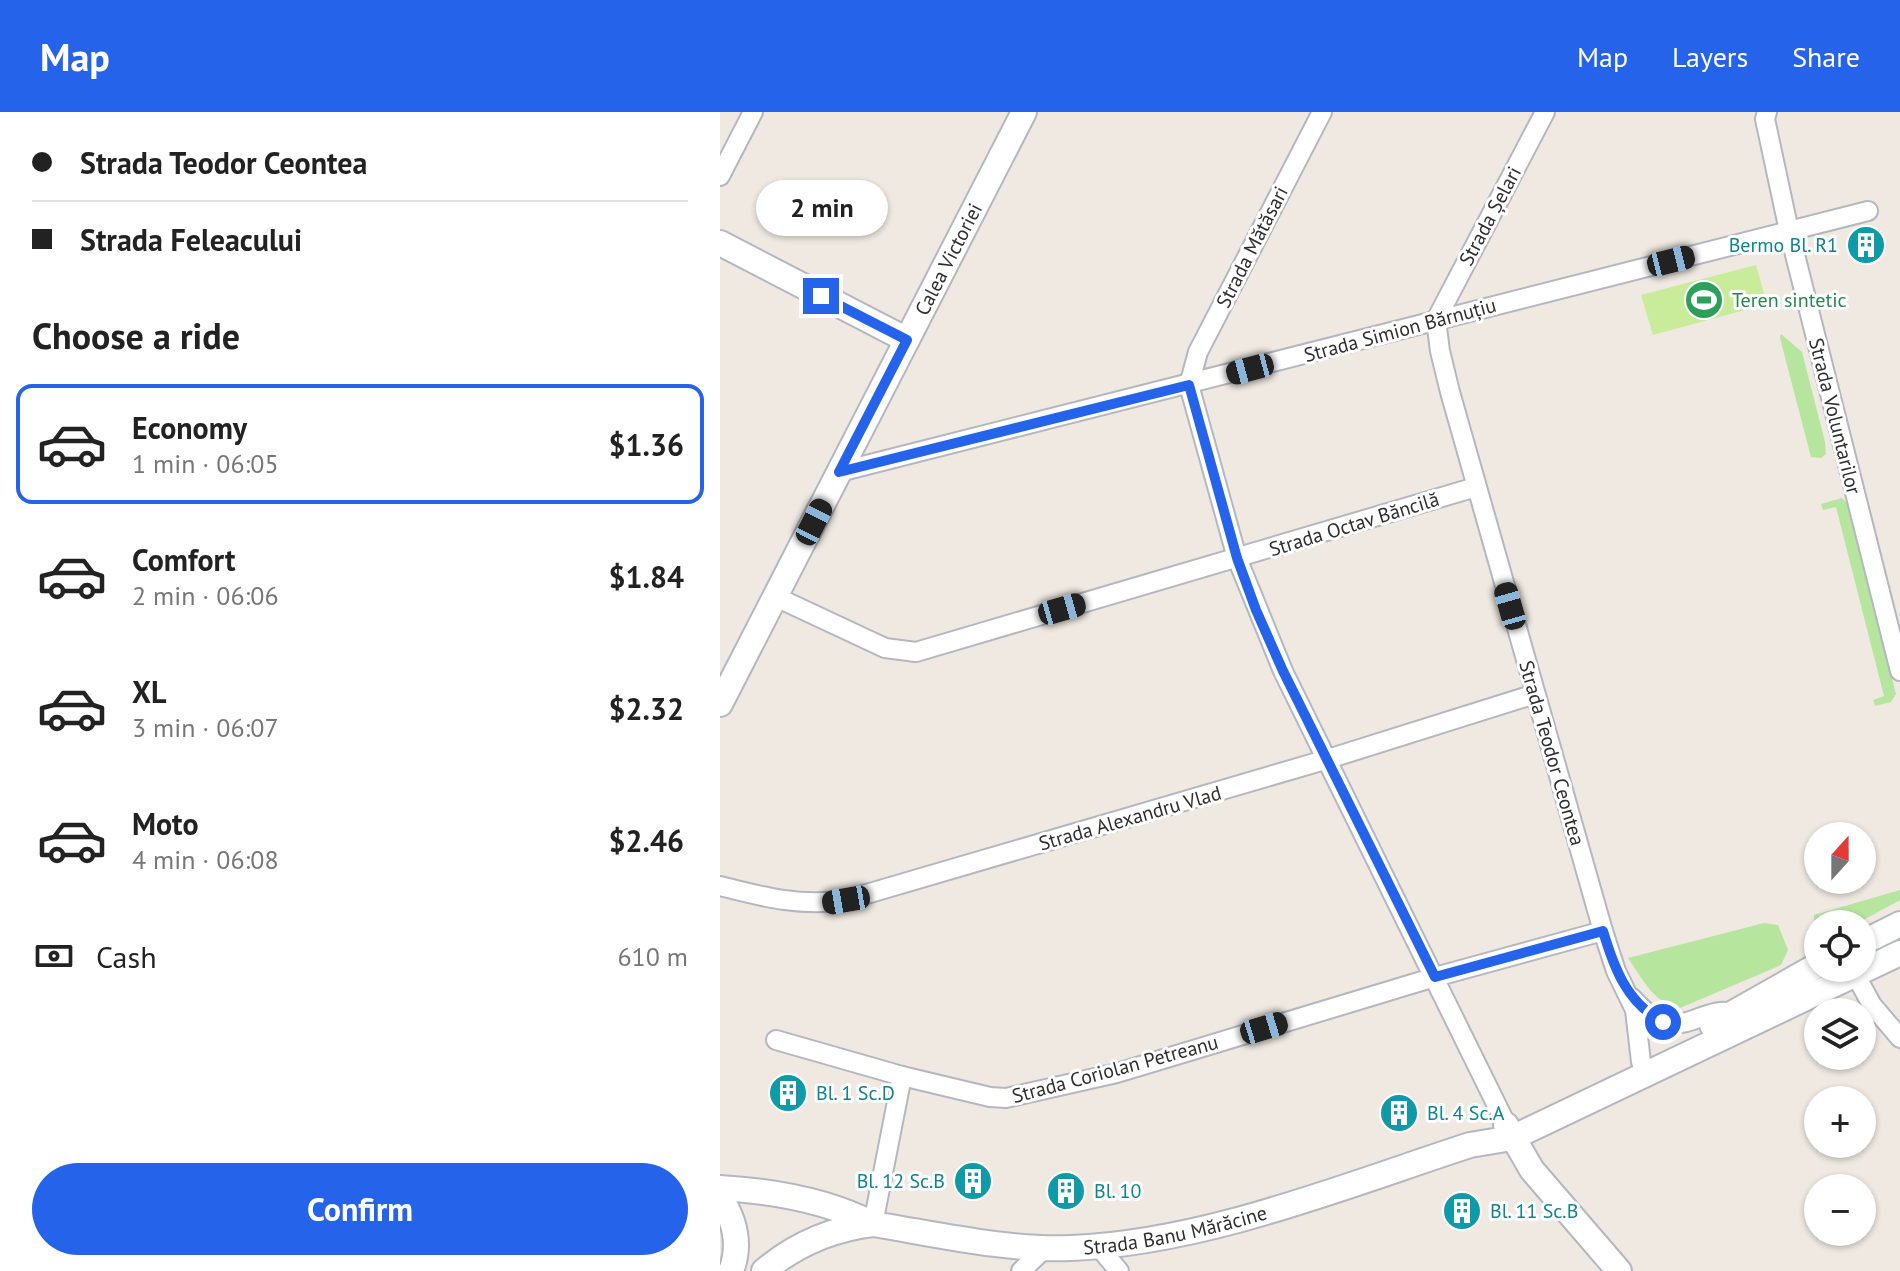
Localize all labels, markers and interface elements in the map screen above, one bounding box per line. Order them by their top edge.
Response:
text: Map [40,32,110,81]
text: Map [1577,38,1628,75]
text: Layers [1672,38,1748,75]
text: Share [1792,38,1860,75]
text: Strada Teodor Ceontea [80,143,367,182]
street label: Strada Șelari [1453,162,1527,270]
callout: 2 min [755,180,887,236]
street label: Strada Mătăsari [1210,182,1294,312]
text: 2 min [790,191,854,224]
street label: Calea Victoriei [909,199,988,320]
text: Strada Feleacului [80,220,302,259]
building icon: Bermo Bl. R1 [1845,224,1887,266]
place label: Bermo Bl. R1 [1729,232,1838,258]
car [1645,244,1697,278]
route end [803,278,839,314]
sports icon: Teren sintetic [1683,279,1725,321]
place label: Teren sintetic [1732,287,1847,313]
street label: Strada Simion Bărnuțiu [1301,292,1499,368]
text: Choose a ride [32,312,240,359]
street label: Strada Voluntarilor [1803,335,1867,497]
car [1224,351,1276,387]
icon: car [36,408,108,480]
text: Economy [132,408,247,447]
text: $1.36 [609,425,684,464]
text: 1 min · 06:05 [132,447,279,480]
street label: Strada Octav Băncilă [1266,486,1442,562]
car [792,495,836,549]
icon: car [36,540,108,612]
text: Comfort [132,540,235,579]
text: $1.84 [609,557,684,596]
text: 2 min · 06:06 [132,579,279,612]
car [1492,580,1528,632]
car [1036,591,1088,627]
street label: Strada Teodor Ceontea [1513,657,1591,849]
icon: car [36,672,108,744]
text: XL [132,672,166,711]
text: $2.32 [609,689,684,728]
text: 3 min · 06:07 [132,711,279,744]
street label: Strada Alexandru Vlad [1036,779,1224,857]
icon: car [36,804,108,876]
text: Moto [132,804,199,843]
text: $2.46 [609,821,684,860]
north arrow [1804,822,1876,894]
map controls [1804,822,1876,1246]
text: 4 min · 06:08 [132,843,279,876]
car [820,884,872,916]
button: locate [1804,910,1876,982]
icon: cash [32,934,76,978]
text: Cash [96,937,157,976]
text: 610 m [617,940,688,973]
button: layers [1804,998,1876,1070]
route start [1645,1004,1681,1040]
car [1238,1010,1290,1046]
street label: Strada Coriolan Petreanu [1009,1029,1221,1109]
building icon: Bl. 1 Sc.D [767,1072,809,1114]
place label: Bl. 1 Sc.D [816,1080,895,1106]
button: + [1804,1086,1876,1158]
building icon: Bl. 4 Sc.A [1378,1092,1420,1134]
place label: Bl. 4 Sc.A [1427,1100,1505,1126]
building icon: Bl. 12 Sc.B [952,1160,994,1202]
button: Confirm [32,1163,688,1255]
place label: Bl. 12 Sc.B [857,1168,945,1194]
building icon: Bl. 10 [1045,1170,1087,1212]
button: − [1804,1174,1876,1246]
place label: Bl. 10 [1094,1178,1141,1204]
building icon: Bl. 11 Sc.B [1441,1190,1483,1232]
place label: Bl. 11 Sc.B [1490,1198,1578,1224]
street label: Strada Banu Mărăcine [1082,1200,1270,1260]

